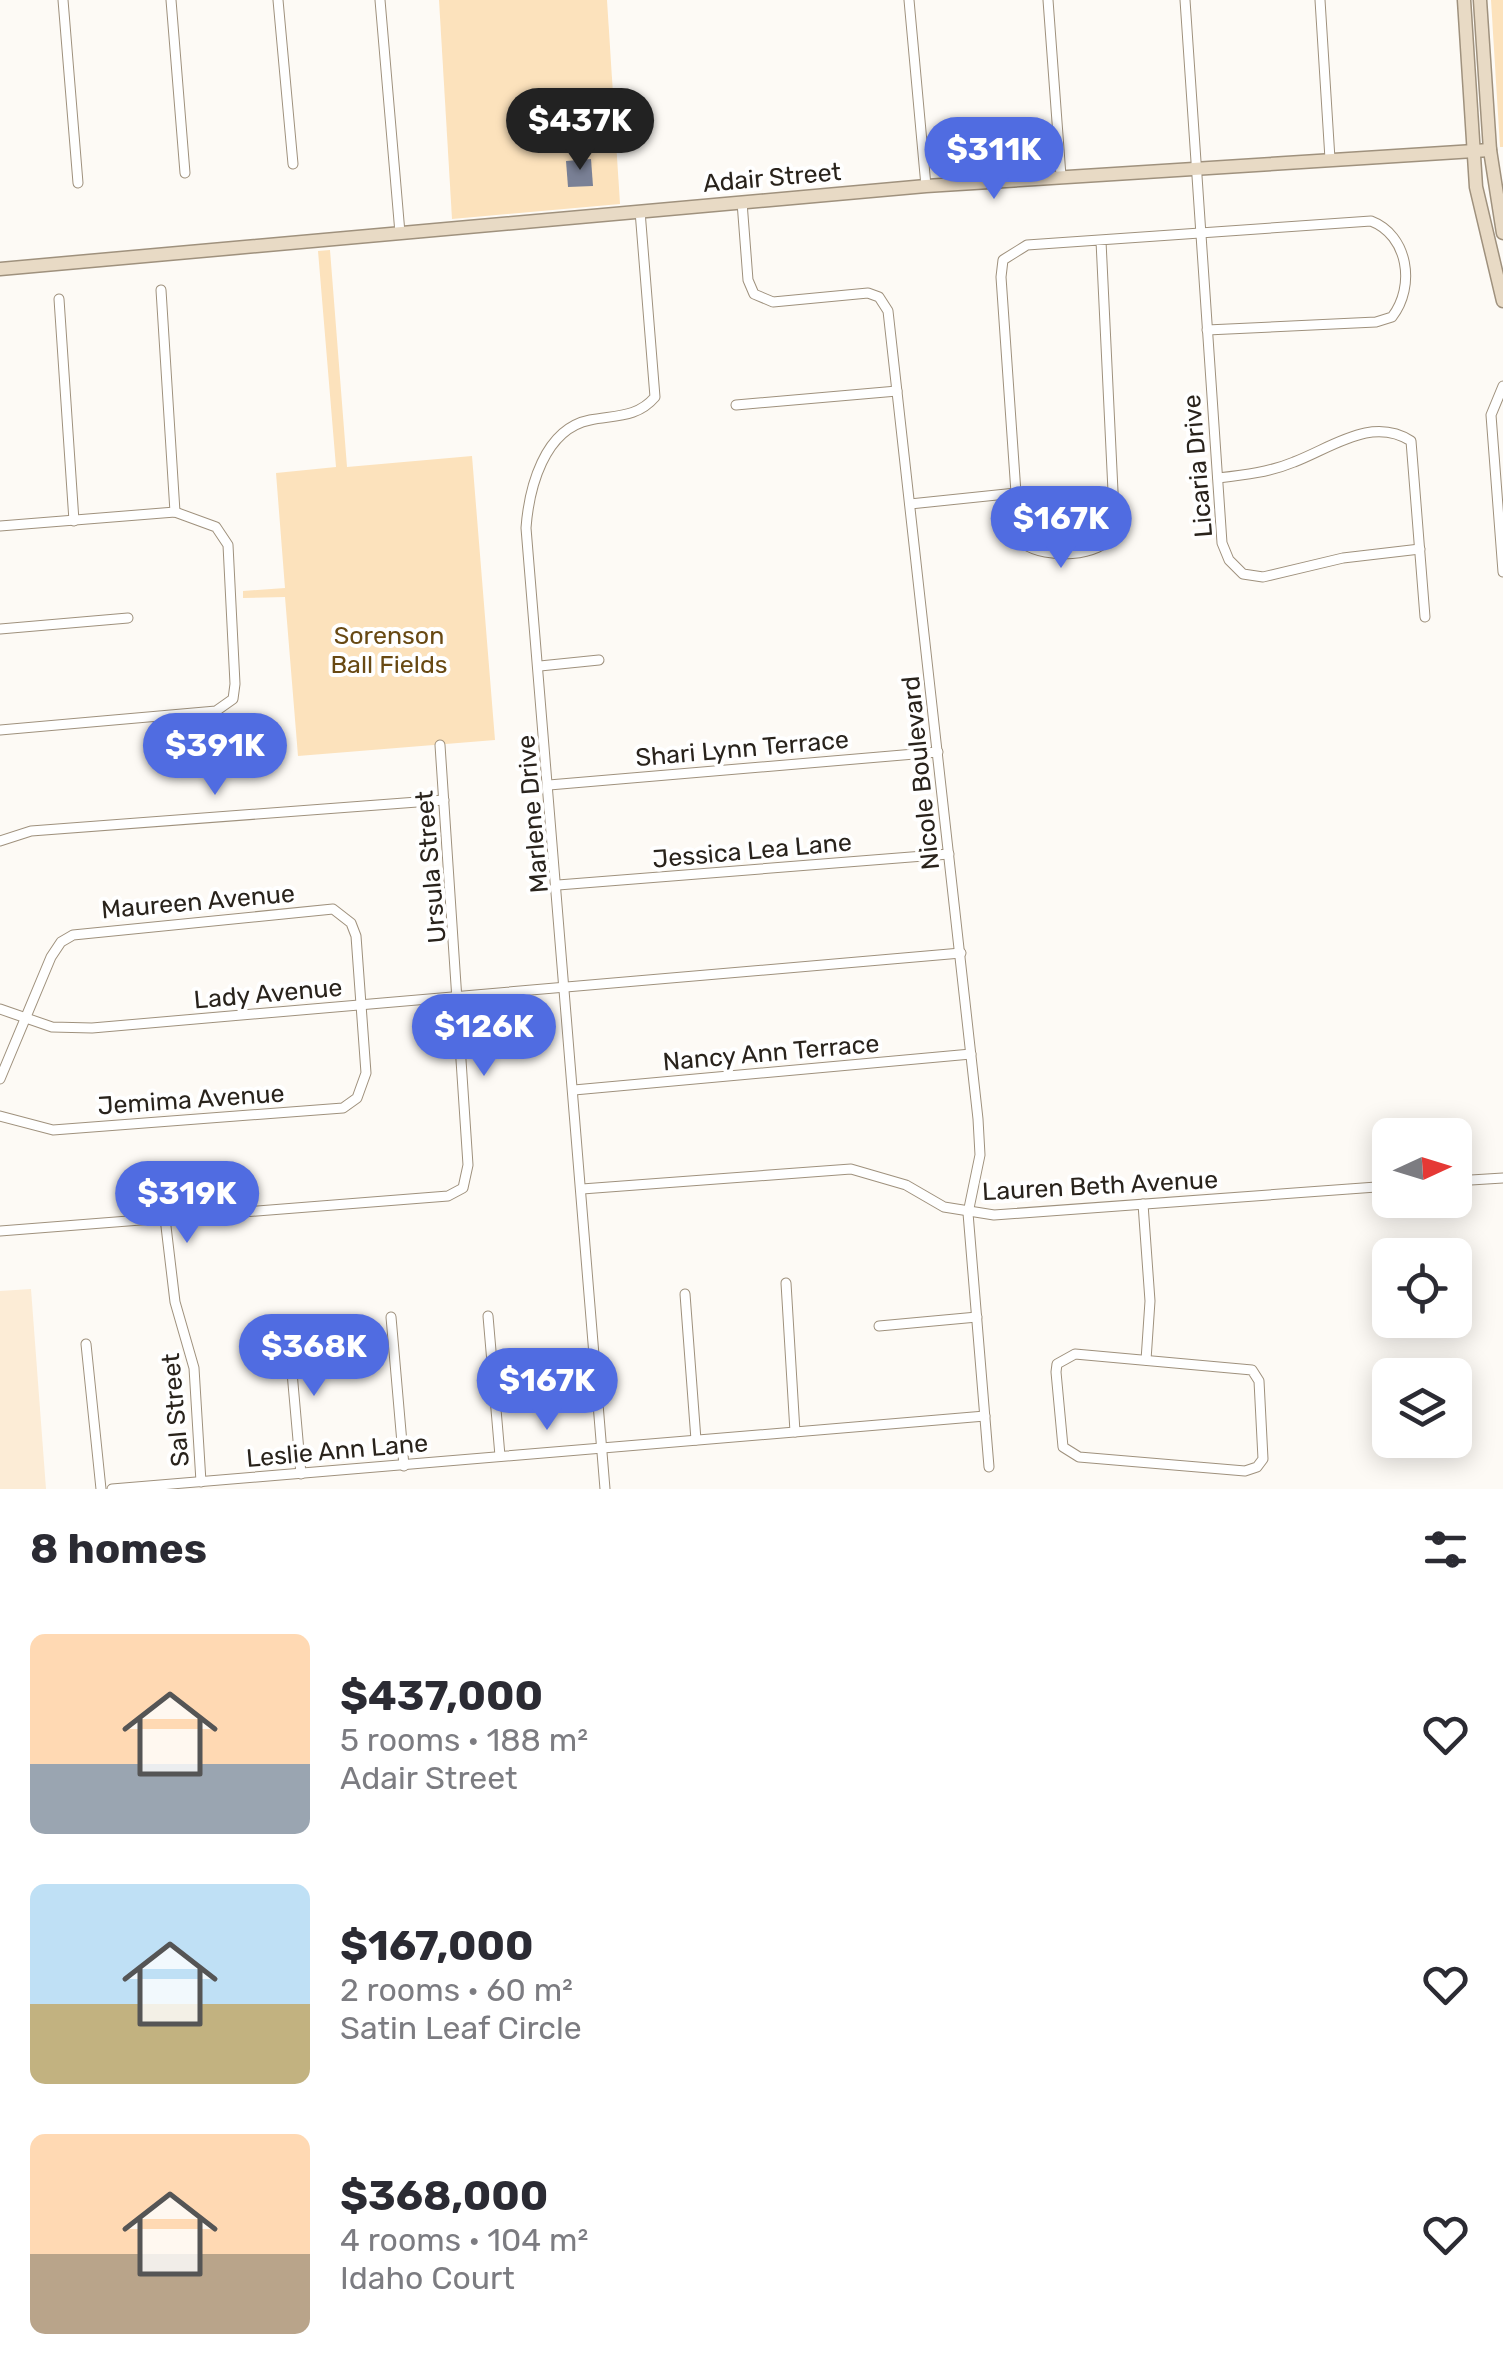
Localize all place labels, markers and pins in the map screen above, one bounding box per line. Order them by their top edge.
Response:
pin: $437K [510,88,650,173]
pin: $311K [924,117,1064,202]
pin: $167K [991,486,1131,571]
pin: $391K [145,713,285,798]
pin: $126K [414,994,554,1079]
pin: $319K [117,1161,257,1246]
pin: $368K [244,1314,384,1399]
pin: $167K [477,1348,617,1433]

